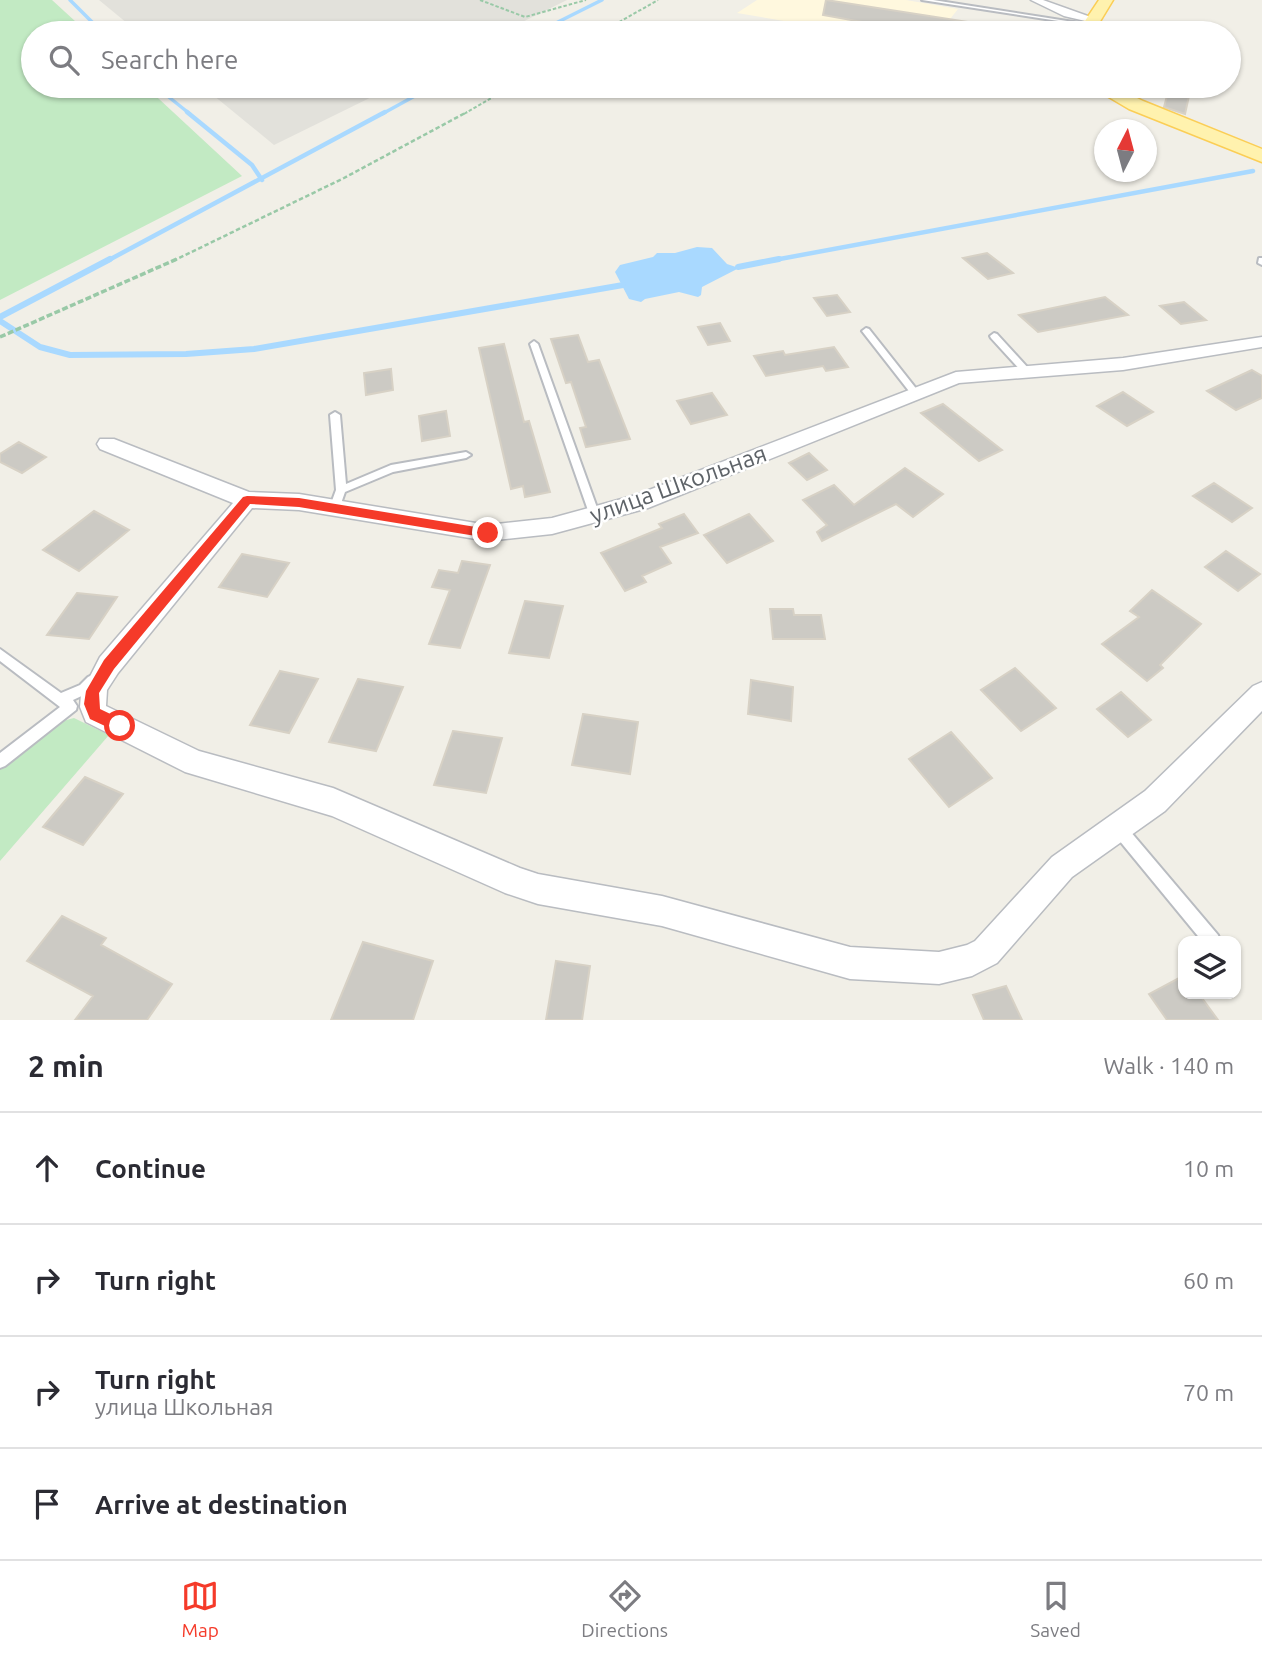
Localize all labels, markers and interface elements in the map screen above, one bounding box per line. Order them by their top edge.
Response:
search box [21,21,1241,98]
icon: search [45,41,83,79]
text: Search here [101,45,238,74]
north arrow [1094,119,1157,182]
street label: улица Школьная [586,439,770,529]
route end [472,517,503,548]
route start [104,710,135,741]
map controls [1178,936,1241,999]
button: layers [1178,936,1241,999]
text: 2 min [28,1049,104,1083]
text: Walk · 140 m [1103,1053,1234,1078]
icon: ahead [28,1149,66,1187]
text: Continue [95,1154,206,1183]
text: 10 m [1183,1156,1234,1181]
icon: right [28,1261,66,1299]
text: Turn right [95,1266,216,1295]
text: 60 m [1183,1268,1234,1293]
text: Turn right [95,1365,216,1394]
icon: right [28,1373,66,1411]
text: 70 m [1183,1380,1234,1405]
text: улица Школьная [95,1394,273,1419]
icon: arrive [28,1485,66,1523]
text: Arrive at destination [95,1490,348,1519]
tab: Map [181,1577,219,1641]
tab: Directions [581,1577,668,1641]
tab: Saved [1030,1577,1081,1641]

